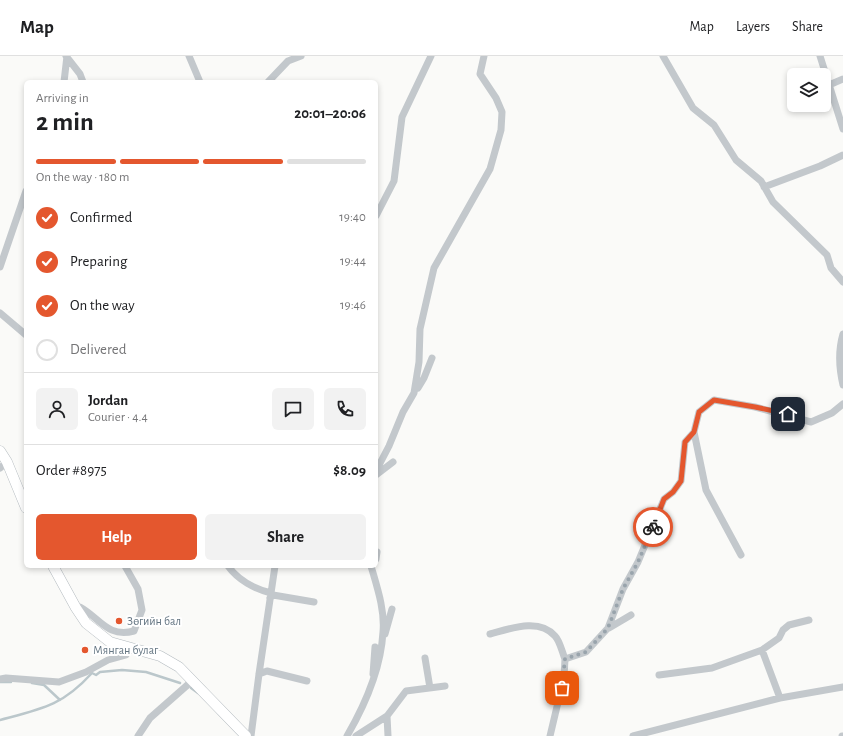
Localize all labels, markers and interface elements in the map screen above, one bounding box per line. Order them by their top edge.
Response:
text: Map [20,18,54,37]
text: Map [689,20,714,34]
text: Layers [736,20,770,34]
text: Share [792,20,823,34]
map controls [787,68,831,112]
button: layers [787,68,831,112]
text: Arriving in [36,92,89,105]
text: 20:01–20:06 [294,106,366,121]
text: 2 min [36,109,94,135]
text: On the way · 180 m [36,171,129,184]
icon: check [36,207,58,229]
text: Confirmed [70,210,132,225]
text: 19:40 [339,211,366,224]
icon: check [36,251,58,273]
text: Preparing [70,254,127,269]
text: 19:44 [340,255,366,268]
icon: check [36,295,58,317]
text: On the way [70,298,135,313]
text: 19:46 [340,299,366,312]
text: Delivered [70,342,127,357]
button: person [36,388,78,430]
button: chat [272,388,314,430]
button: phone [324,388,366,430]
text: Jordan [88,393,128,408]
pin [771,397,805,431]
icon: home [777,403,799,425]
text: Courier · 4.4 [88,411,148,424]
text: Order #8975 [36,463,107,478]
text: $8.09 [333,463,366,478]
courier [633,507,673,547]
button: Help [36,514,197,560]
button: Share [205,514,366,560]
icon: bike [642,516,664,538]
place label: Зөгийн бал [127,615,181,627]
marker: Зөгийн бал [114,616,124,626]
place label: Мянган булаг [93,644,159,657]
marker: Мянган булаг [80,645,90,655]
pin [545,671,579,705]
icon: bag [551,677,573,699]

